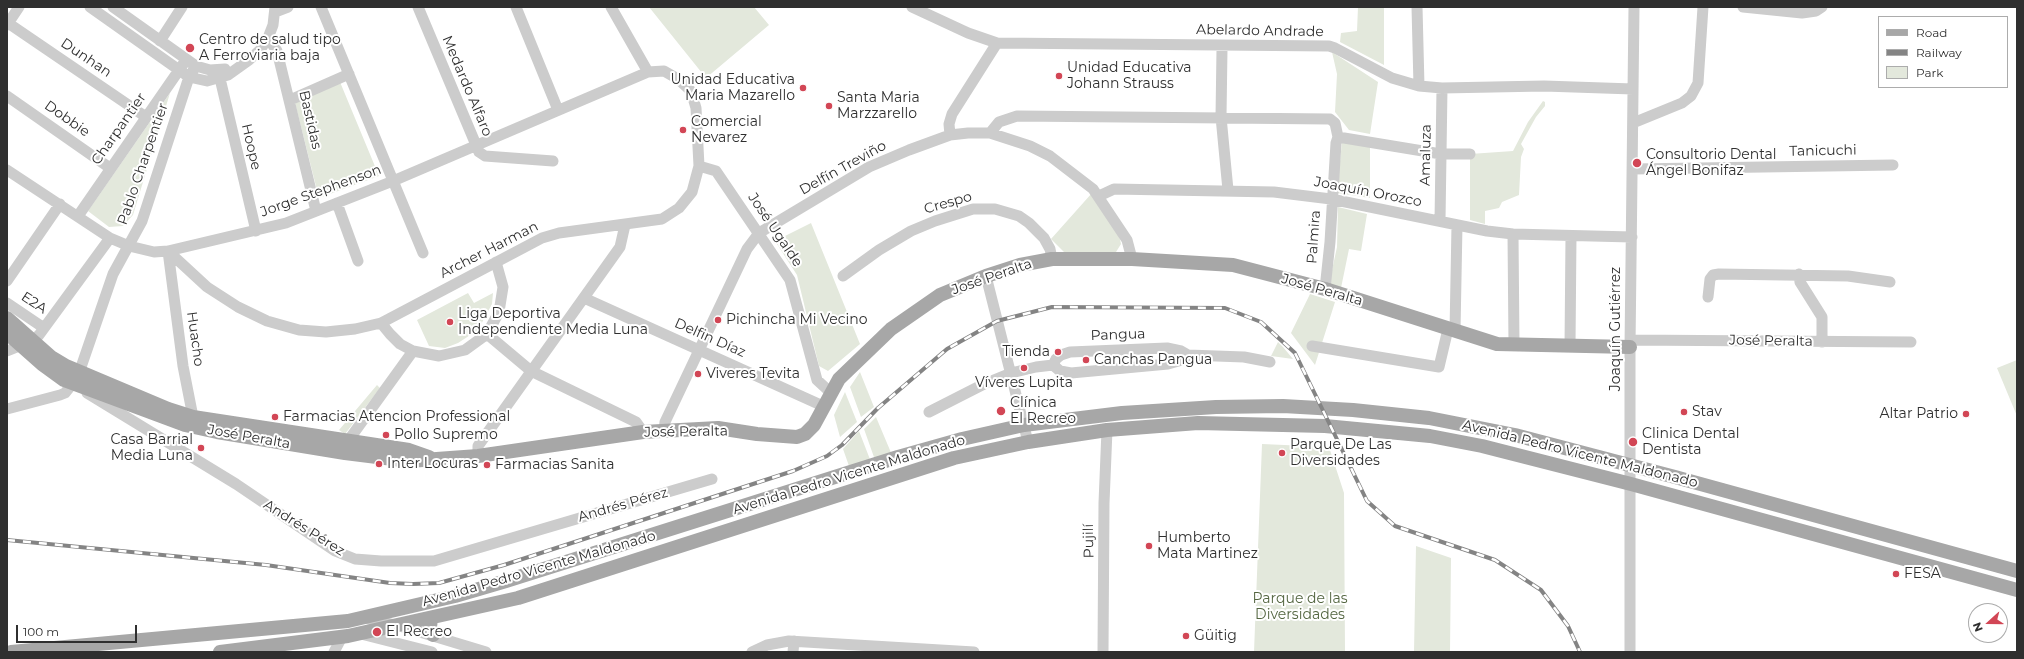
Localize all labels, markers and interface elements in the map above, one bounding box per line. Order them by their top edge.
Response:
legend [1878,16,2008,88]
street label: Abelardo Andrade [1196,21,1324,41]
text: Road [1916,25,1947,40]
place label: Centro de salud tipo A Ferroviaria baja [199,32,341,64]
street label: Medardo Alfaro [438,33,496,139]
street label: Dunhan [57,35,115,81]
marker: Centro de salud tipo A Ferroviaria baja [184,42,196,54]
text: Railway [1916,45,1962,60]
place label: Unidad Educativa Johann Strauss [1067,60,1192,92]
text: Park [1916,65,1943,80]
marker: Unidad Educativa Johann Strauss [1054,71,1064,81]
place label: Unidad Educativa Maria Mazarello [670,72,795,104]
marker: Unidad Educativa Maria Mazarello [798,83,808,93]
street label: Bastidas [295,89,325,151]
street label: Charpantier [88,90,150,168]
place label: Santa Maria Marzzarello [837,90,920,122]
street label: Dobbie [41,97,93,141]
street label: Pablo Charpentier [114,101,172,227]
marker: Santa Maria Marzzarello [824,101,834,111]
place label: Comercial Nevarez [691,114,762,146]
street label: Hoope [238,122,264,172]
street label: Amaluza [1417,124,1435,186]
marker: Comercial Nevarez [678,125,688,135]
street label: Delfín Treviño [797,137,889,199]
street label: Tanicuchi [1789,142,1857,160]
place label: Consultorio Dental Ángel Bonifaz [1646,147,1777,180]
marker: Consultorio Dental Ángel Bonifaz [1631,157,1643,169]
street label: Jorge Stephenson [258,161,384,221]
street label: Joaquín Orozco [1313,173,1423,211]
street label: Crespo [922,188,974,218]
street label: José Ugalde [744,190,806,270]
street label: Palmira [1304,210,1324,264]
street label: Archer Harman [437,218,541,282]
street label: José Peralta [950,255,1034,299]
street label: Joaquín Gutiérrez [1608,267,1624,391]
street label: José Peralta [1279,270,1365,310]
street label: E2A [18,289,50,317]
place label: Liga Deportiva Independiente Media Luna [458,306,648,338]
street label: Huacho [183,311,207,367]
place label: Pichincha Mi Vecino [726,312,867,328]
street label: Delfin Díaz [672,315,748,361]
marker: Pichincha Mi Vecino [713,315,723,325]
marker: Liga Deportiva Independiente Media Luna [445,317,455,327]
street label: Pangua [1090,326,1146,344]
street label: José Peralta [1729,332,1813,350]
place label: Tienda [1003,344,1050,360]
marker: Tienda [1053,347,1063,357]
place label: Canchas Pangua [1094,352,1212,368]
marker: Canchas Pangua [1081,355,1091,365]
marker: Víveres Lupita [1019,363,1029,373]
place label: Viveres Tevita [706,366,800,382]
marker: Viveres Tevita [693,369,703,379]
place label: Víveres Lupita [975,375,1073,391]
place label: Clínica El Recreo [1010,395,1076,428]
place label: Stav [1692,404,1722,420]
marker: Clínica El Recreo [995,405,1007,417]
place label: Altar Patrio [1880,406,1958,422]
marker: Stav [1679,407,1689,417]
place label: Farmacias Atencion Professional [283,409,510,425]
marker: Altar Patrio [1961,409,1971,419]
marker: Farmacias Atencion Professional [270,412,280,422]
street label: Avenida Pedro Vicente Maldonado [1461,417,1699,491]
street label: José Peralta [206,421,292,453]
street label: José Peralta [644,423,728,441]
place label: Clinica Dental Dentista [1642,426,1739,458]
place label: Pollo Supremo [394,427,498,443]
marker: Pollo Supremo [381,430,391,440]
place label: Casa Barrial Media Luna [111,432,193,464]
street label: Avenida Pedro Vicente Maldonado [731,432,967,518]
marker: Clinica Dental Dentista [1627,436,1639,448]
place label: Parque De Las Diversidades [1290,437,1392,470]
marker: Casa Barrial Media Luna [196,443,206,453]
marker: Parque De Las Diversidades [1277,448,1287,458]
place label: Inter Locuras [387,456,478,472]
place label: Farmacias Sanita [495,457,614,473]
marker: Inter Locuras [374,459,384,469]
marker: Farmacias Sanita [482,460,492,470]
street label: Andrés Pérez [576,484,670,526]
street label: Andrés Pérez [260,496,348,560]
street label: Pujilí [1080,524,1098,558]
street label: Avenida Pedro Vicente Maldonado [420,528,658,610]
place label: Humberto Mata Martinez [1157,530,1258,562]
marker: Humberto Mata Martinez [1144,541,1154,551]
place label: FESA [1904,566,1941,582]
marker: FESA [1891,569,1901,579]
park label: Parque de las Diversidades [1252,591,1348,624]
north arrow [1968,603,2008,643]
scale bar [18,617,139,643]
text: N [1970,620,1986,634]
text: 100 m [23,624,59,639]
place label: El Recreo [386,624,452,640]
marker: El Recreo [371,626,383,638]
place label: Güitig [1194,628,1237,644]
marker: Güitig [1181,631,1191,641]

